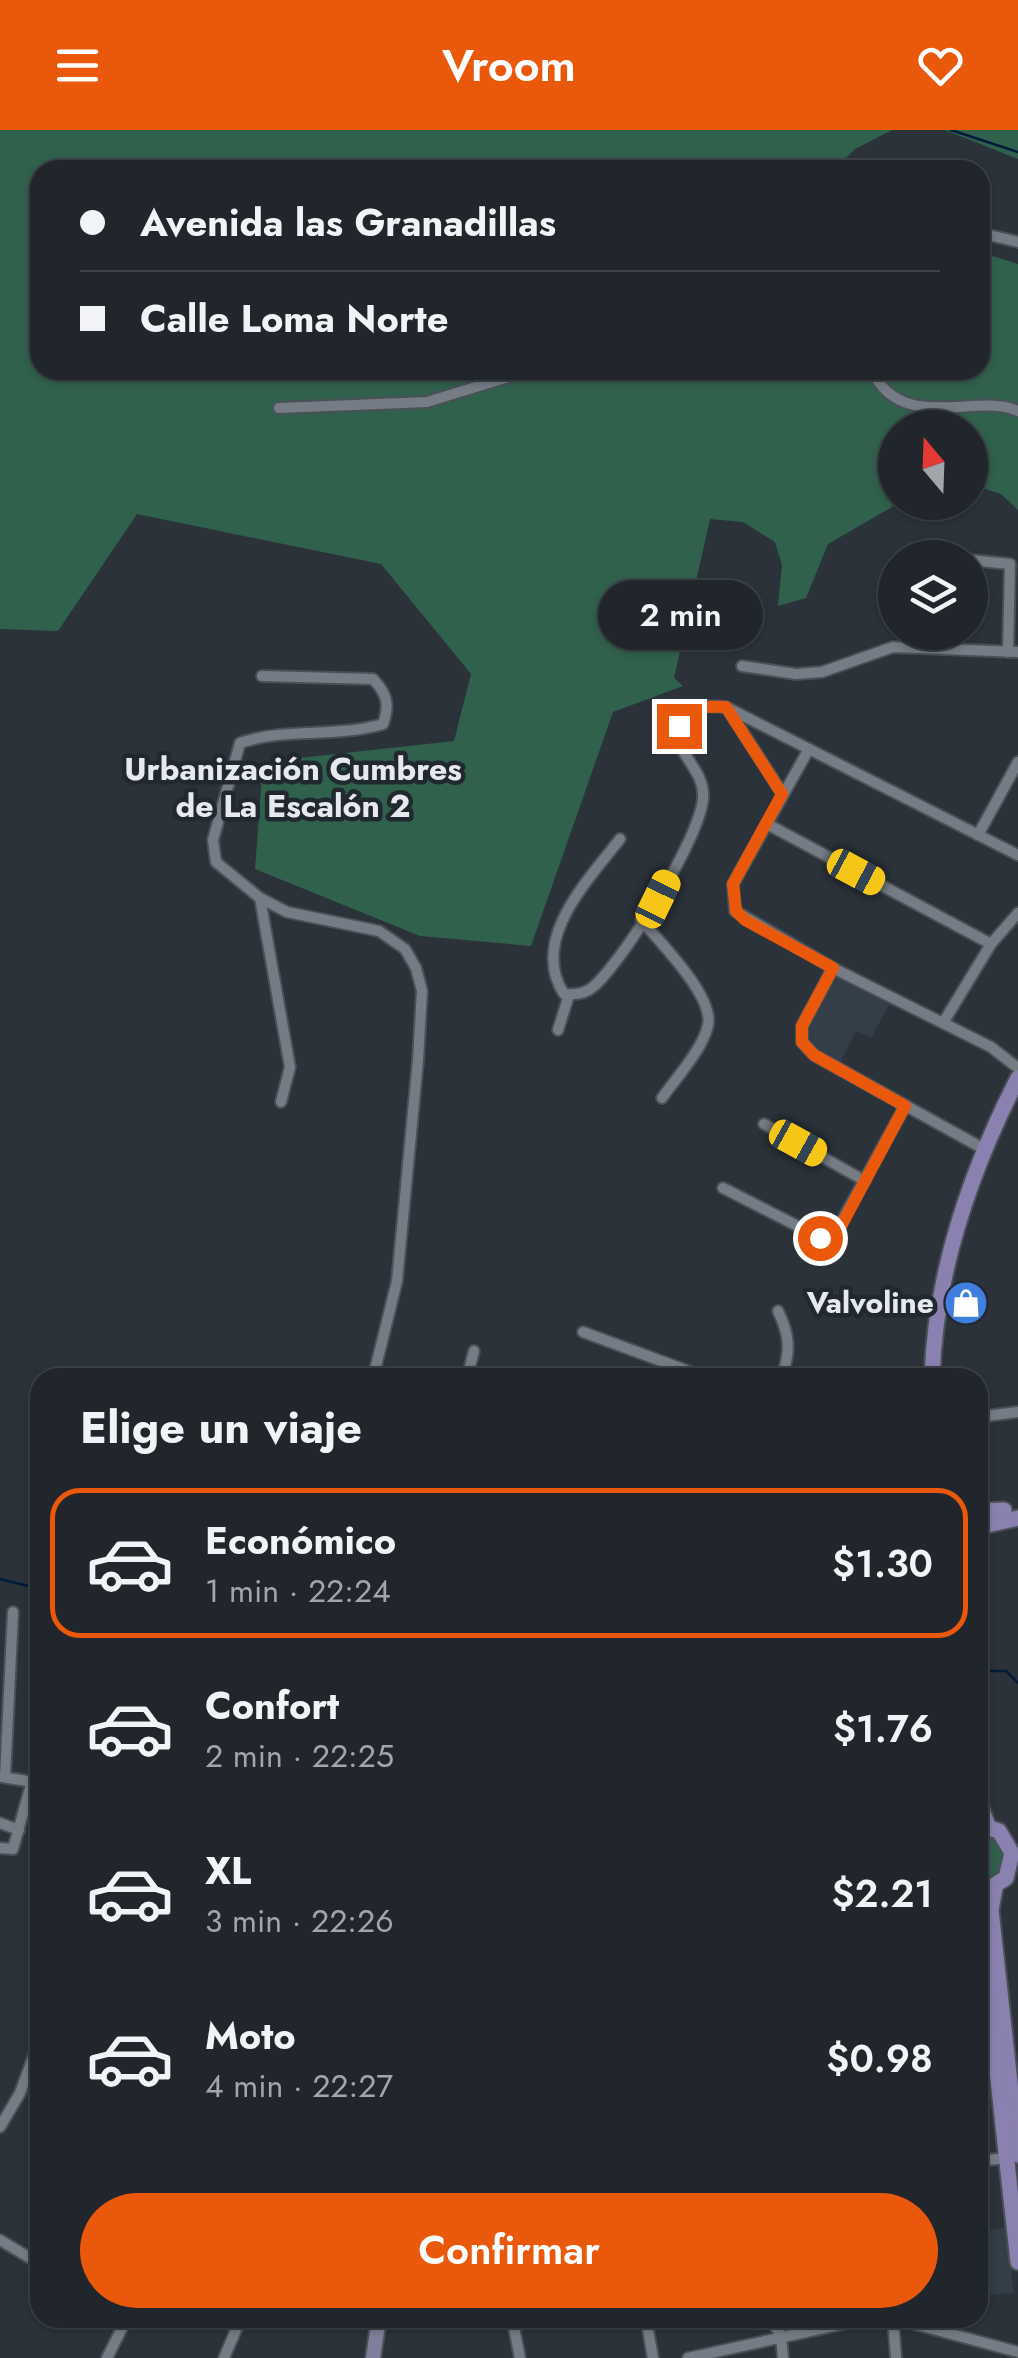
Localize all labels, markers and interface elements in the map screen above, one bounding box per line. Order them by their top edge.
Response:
text: Vroom [442,33,576,98]
icon: menu [50,38,105,93]
icon: heart [913,38,968,93]
text: Avenida las Granadillas [140,195,556,250]
text: Calle Loma Norte [140,291,448,346]
north arrow [878,410,988,520]
map controls [878,410,988,650]
button: layers [878,540,988,650]
callout: 2 min [596,581,762,651]
text: 2 min [639,592,722,638]
route end [657,704,702,749]
district label: Urbanización Cumbres de La Escalón 2 [124,746,462,829]
car [822,845,890,899]
car [631,865,685,933]
car [764,1115,832,1171]
route start [798,1216,843,1261]
shop icon: Valvoline [943,1280,989,1326]
place label: Valvoline [806,1281,934,1324]
text: Elige un viaje [80,1395,362,1460]
text: Económico [205,1513,396,1568]
icon: car [85,1518,175,1608]
text: $1.30 [832,1536,933,1591]
text: 1 min · 22:24 [205,1568,391,1614]
text: Confort [205,1678,339,1733]
icon: car [85,1683,175,1773]
text: $1.76 [833,1701,933,1756]
text: 2 min · 22:25 [205,1733,394,1779]
text: XL [205,1843,251,1898]
icon: car [85,1848,175,1938]
text: $2.21 [831,1866,933,1921]
text: 3 min · 22:26 [205,1898,394,1944]
text: Moto [205,2008,296,2063]
icon: car [85,2013,175,2103]
text: $0.98 [826,2031,933,2086]
text: 4 min · 22:27 [205,2063,393,2109]
button: Confirmar [80,2193,938,2308]

